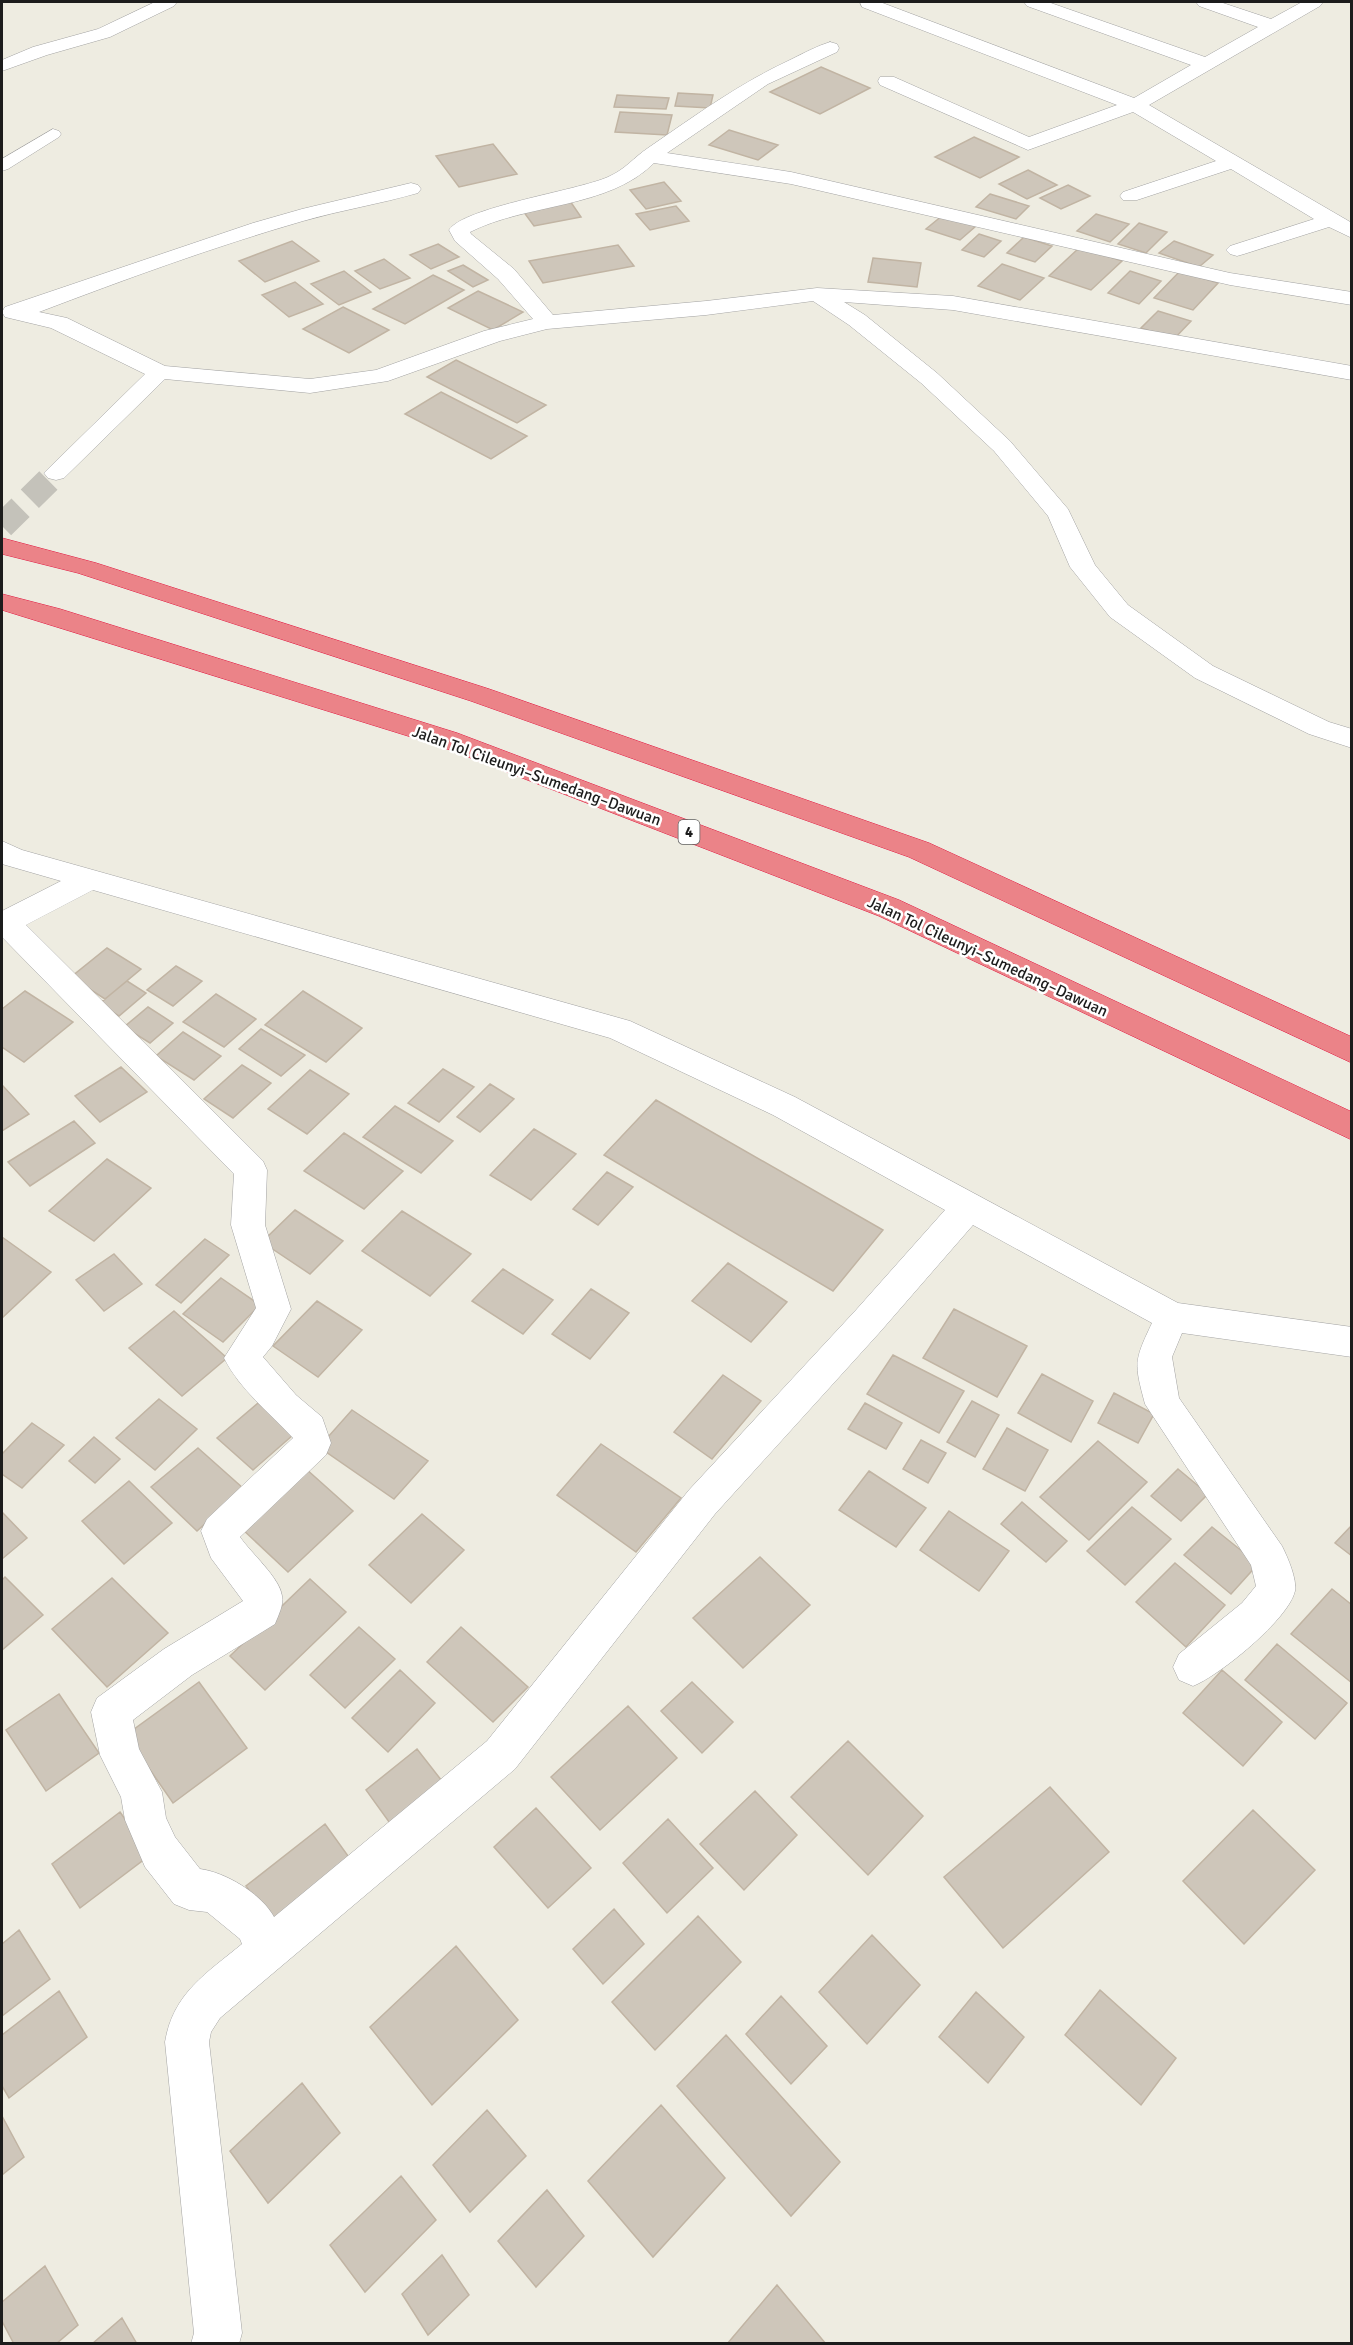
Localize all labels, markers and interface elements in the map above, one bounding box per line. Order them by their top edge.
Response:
street label: Jalan Tol Cileunyi–Sumedang–Dawuan [410,722,664,830]
road number: 4 [678,820,700,844]
street label: Jalan Tol Cileunyi–Sumedang–Dawuan [864,892,1111,1022]

